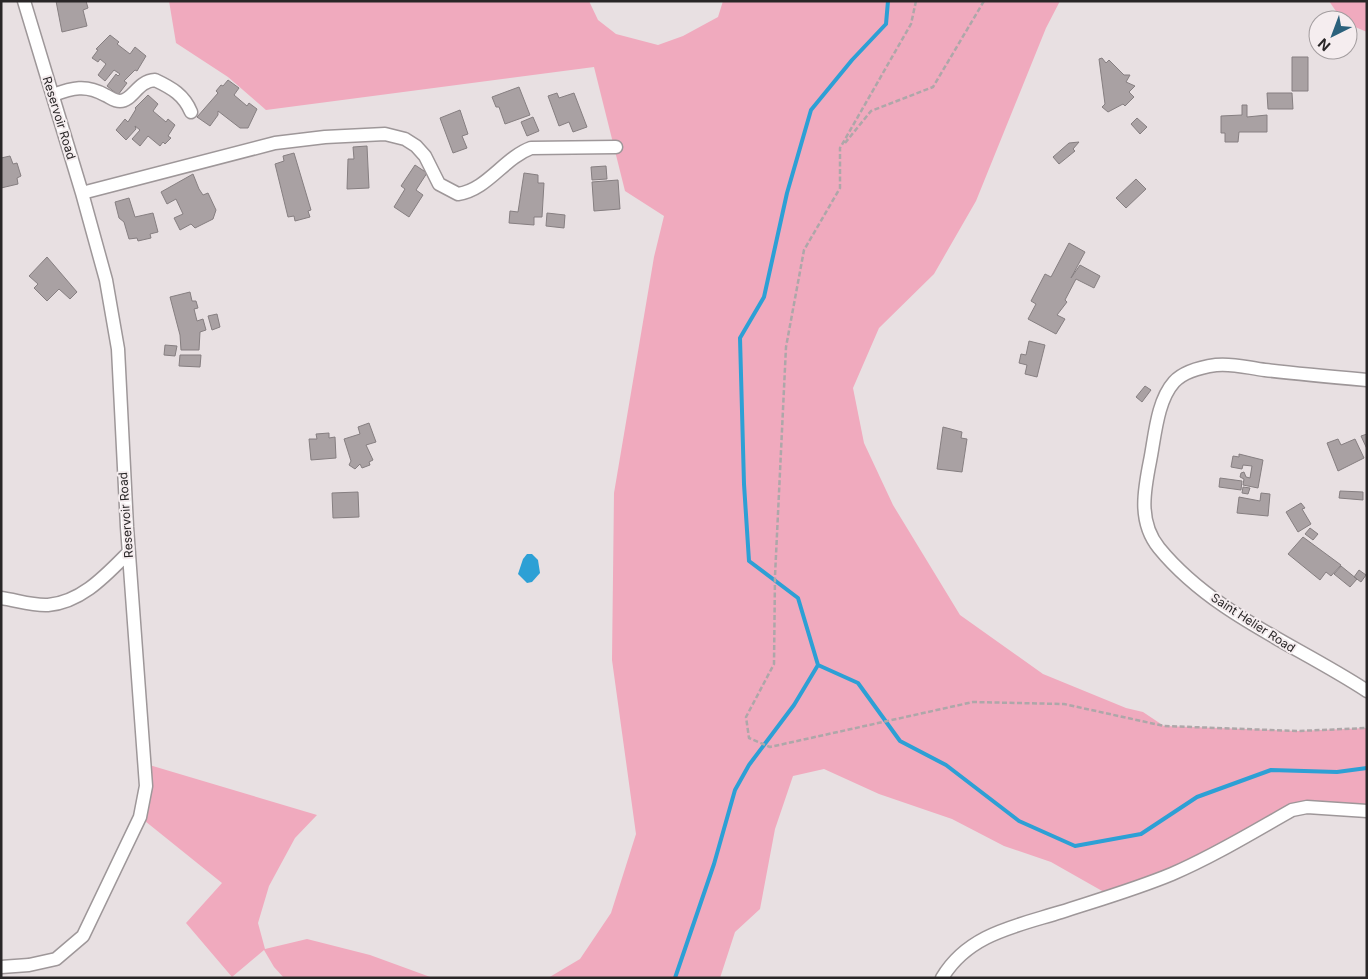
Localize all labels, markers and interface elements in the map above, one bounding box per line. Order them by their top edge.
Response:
north arrow [1308,10,1358,60]
text: N [1314,35,1334,55]
street label: Reservoir Road [40,75,79,161]
street label: Reservoir Road [115,472,136,558]
street label: Saint Helier Road [1208,590,1298,655]

